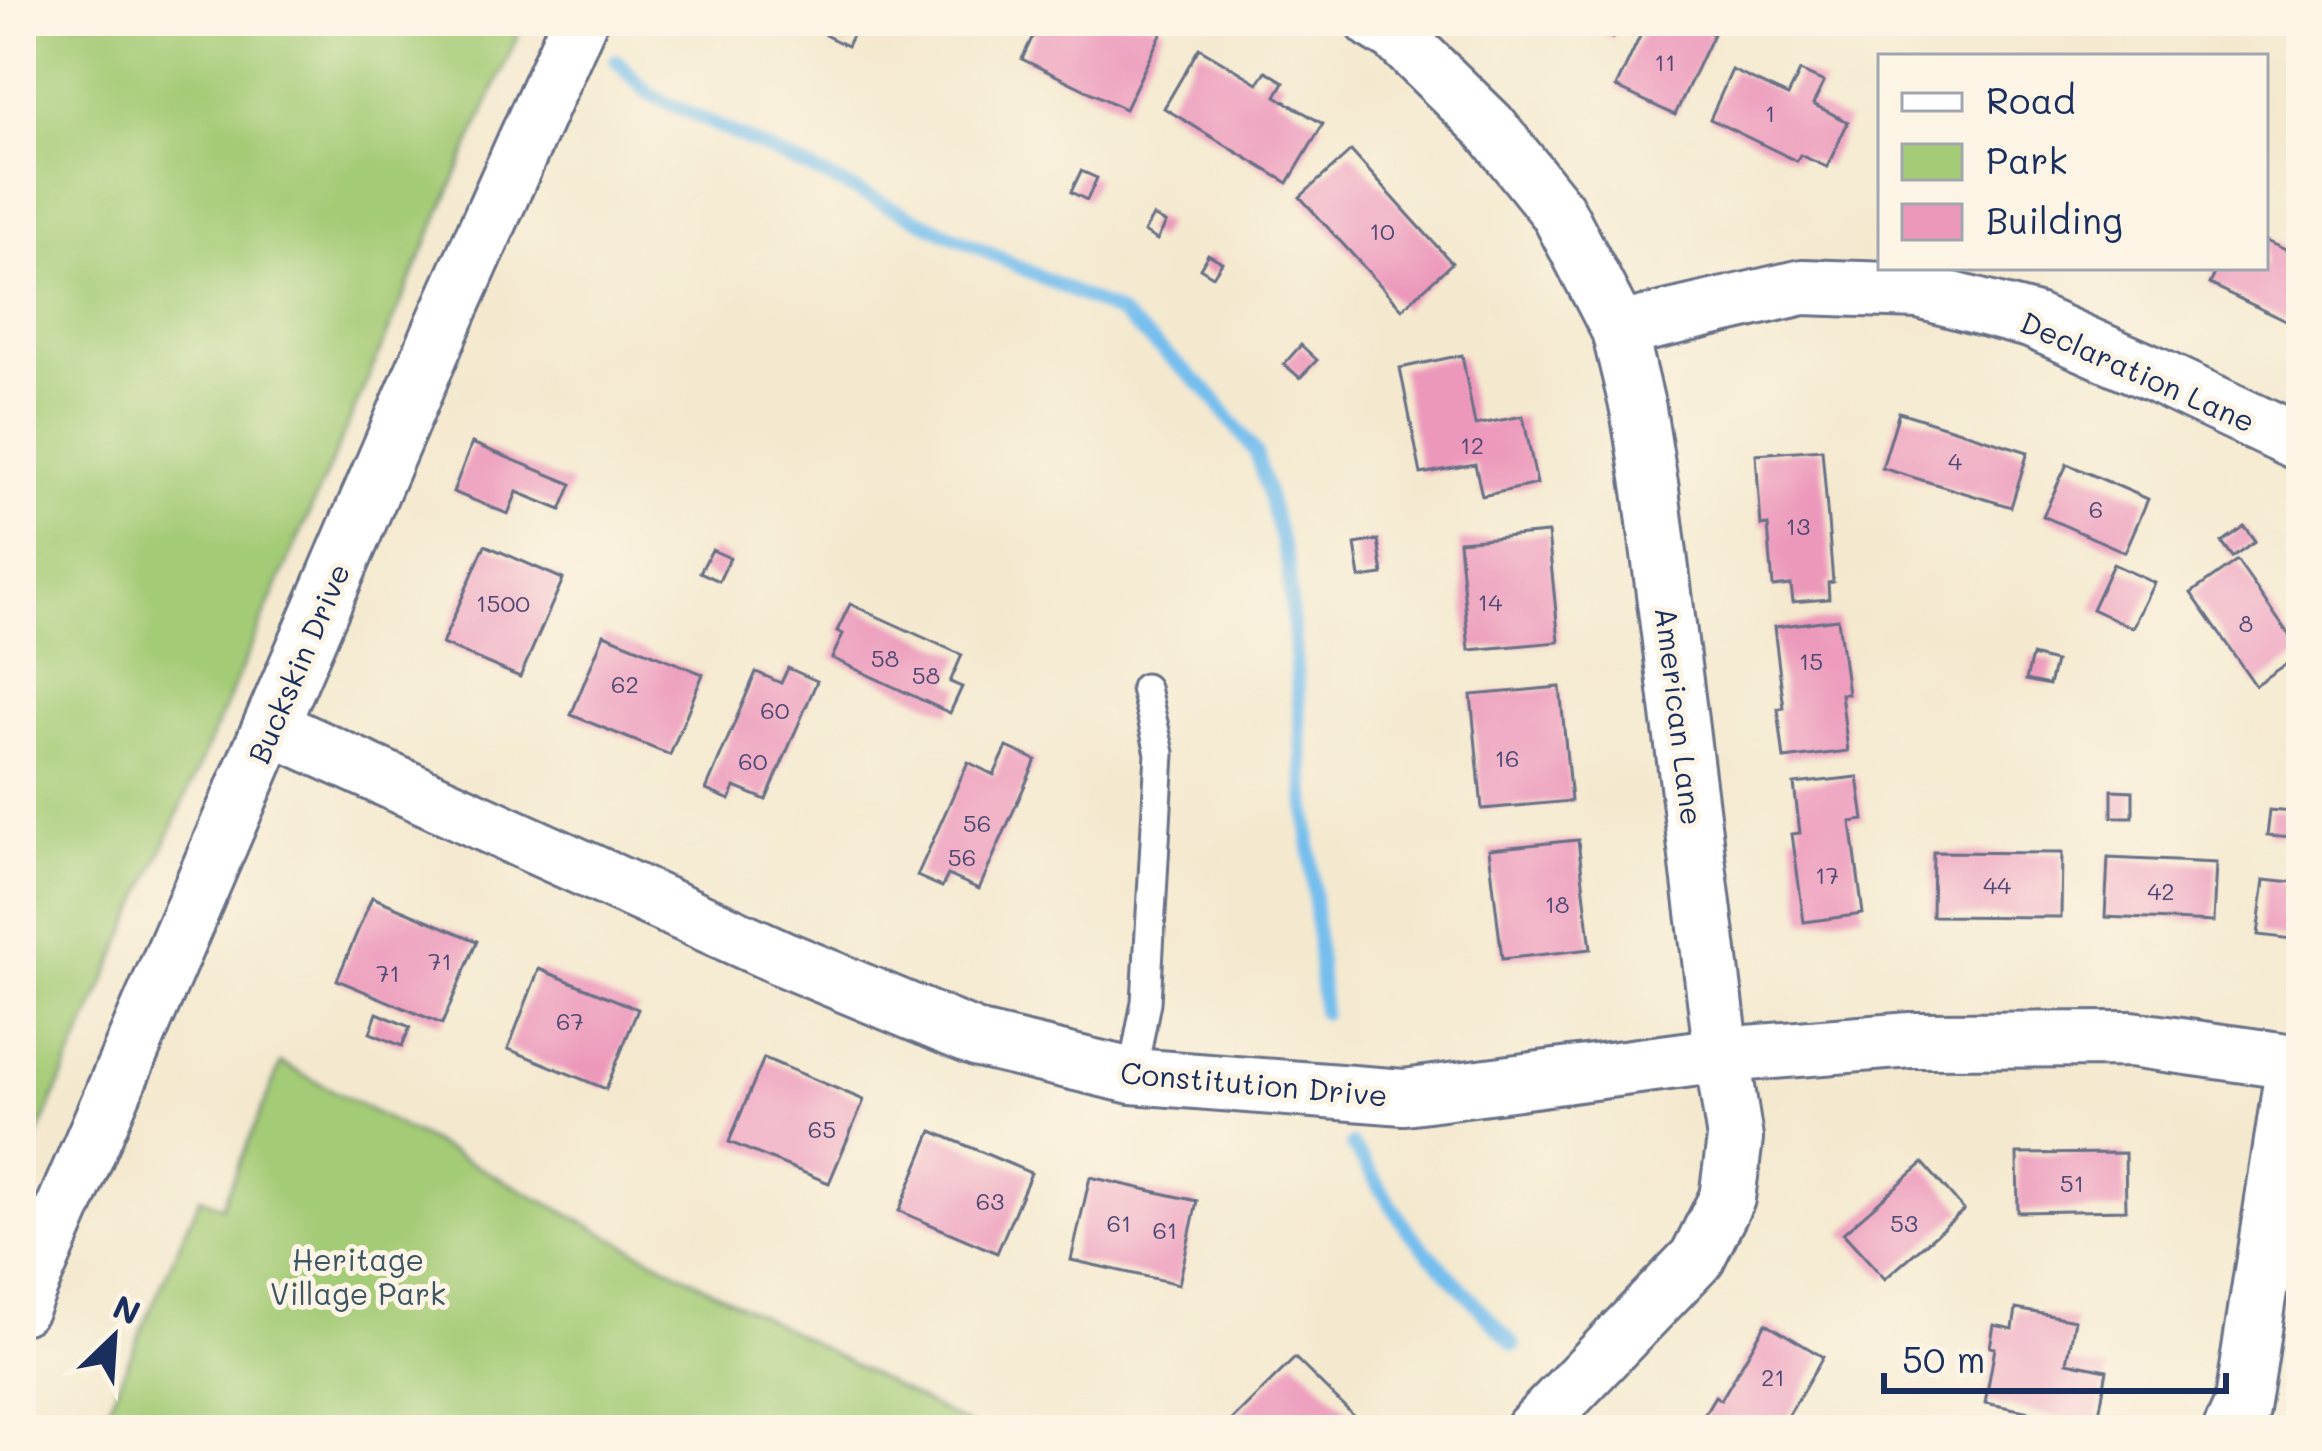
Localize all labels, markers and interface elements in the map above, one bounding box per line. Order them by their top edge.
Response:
house number: 11 [1654,46,1676,77]
legend [1878,54,2268,270]
text: Road [1986,76,2076,123]
house number: 1 [1765,97,1775,128]
text: Park [1986,136,2068,183]
text: Building [1986,196,2123,243]
house number: 10 [1369,215,1395,246]
street label: Declaration Lane [2014,301,2262,441]
house number: 12 [1460,429,1484,460]
house number: 4 [1948,445,1962,476]
house number: 6 [2089,493,2103,524]
house number: 13 [1786,510,1810,541]
street label: Buckskin Drive [238,557,358,769]
house number: 14 [1478,586,1502,617]
house number: 1500 [476,587,530,618]
street label: American Lane [1647,605,1713,827]
house number: 8 [2239,607,2253,638]
house number: 58 [871,642,899,673]
house number: 15 [1799,645,1823,676]
house number: 58 [912,659,940,690]
house number: 62 [611,668,639,699]
house number: 60 [760,694,790,725]
house number: 16 [1494,742,1520,773]
house number: 60 [738,745,768,776]
house number: 56 [963,807,991,838]
house number: 56 [948,841,976,872]
house number: 17 [1815,859,1839,890]
house number: 44 [1983,869,2011,900]
house number: 42 [2147,875,2175,906]
house number: 18 [1544,888,1570,919]
house number: 71 [428,945,452,976]
house number: 71 [376,957,400,988]
house number: 67 [556,1005,584,1036]
street label: Constitution Drive [1119,1051,1389,1115]
house number: 65 [808,1113,836,1144]
house number: 51 [2060,1167,2084,1198]
house number: 63 [976,1185,1004,1216]
house number: 61 [1106,1207,1132,1238]
house number: 53 [1890,1207,1918,1238]
house number: 61 [1152,1214,1178,1245]
park label: Heritage Village Park [270,1239,446,1313]
north arrow [54,1277,174,1397]
text: N [107,1284,148,1333]
scale bar [1884,1319,2226,1393]
text: 50 m [1902,1335,1985,1382]
house number: 21 [1761,1361,1785,1392]

